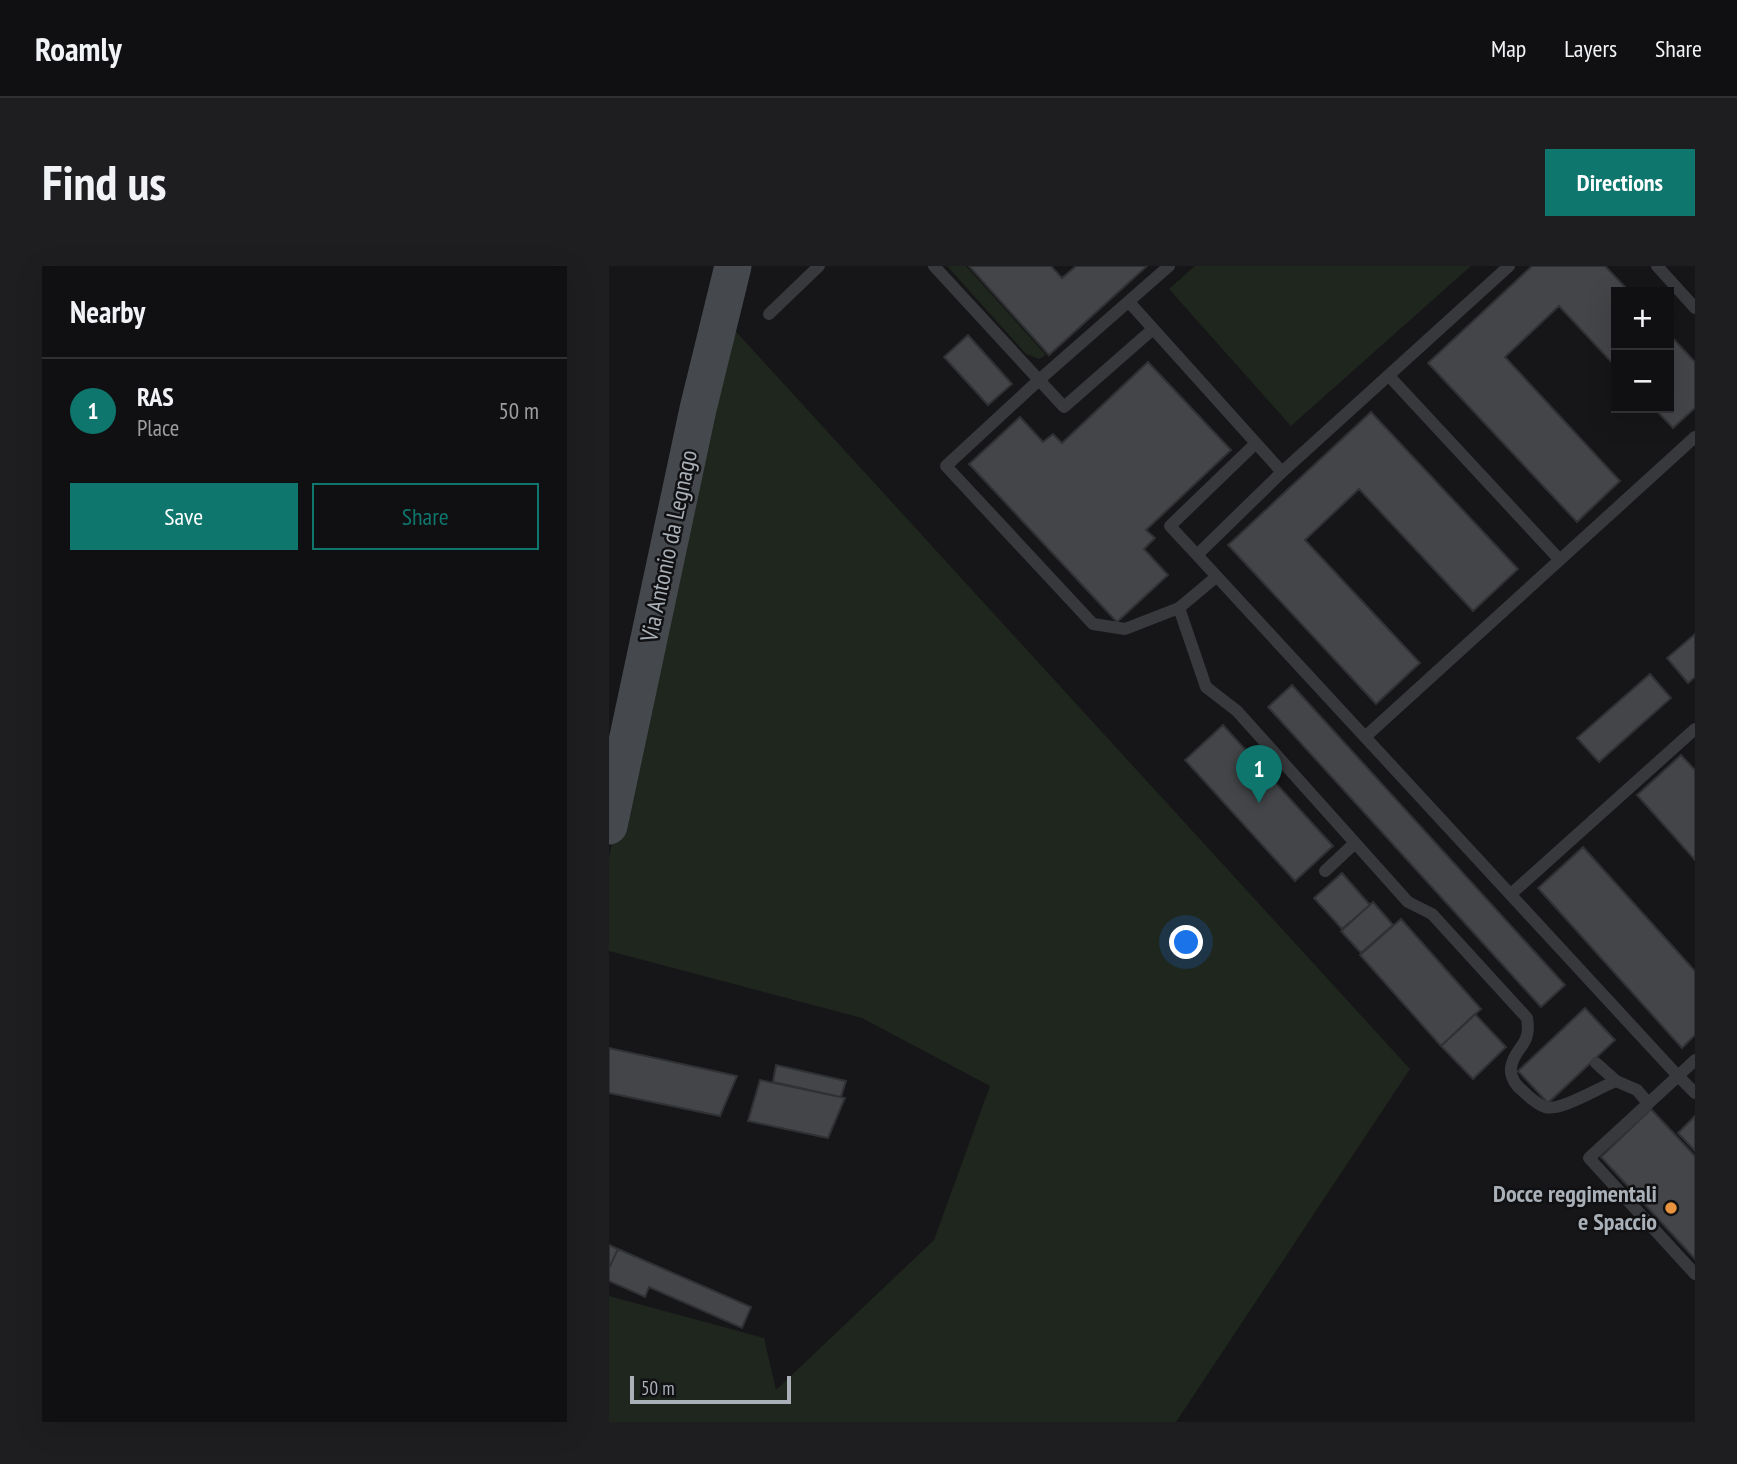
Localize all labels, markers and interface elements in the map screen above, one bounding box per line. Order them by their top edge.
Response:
text: Roamly [35,27,122,70]
text: Map [1491,33,1526,64]
text: Layers [1564,33,1617,64]
text: Share [1655,33,1702,64]
button: Directions [1545,149,1695,216]
text: Find us [42,150,166,214]
map controls [1611,287,1674,413]
button: + [1611,287,1674,350]
text: Nearby [70,292,145,331]
button: − [1611,350,1674,413]
text: RAS [137,380,174,413]
text: 1 [88,396,99,425]
text: 50 m [498,396,539,425]
text: Place [137,413,179,442]
street label: Via Antonio da Legnago [633,447,704,646]
button: Save [70,483,298,550]
button: Share [312,483,539,550]
pin: 1 [1236,745,1282,803]
your location [1169,925,1203,959]
place label: Docce reggimentali e Spaccio [1493,1178,1657,1237]
marker: Docce reggimentali e Spaccio [1663,1200,1679,1216]
scale bar [630,1373,791,1405]
text: 50 m [641,1376,675,1400]

